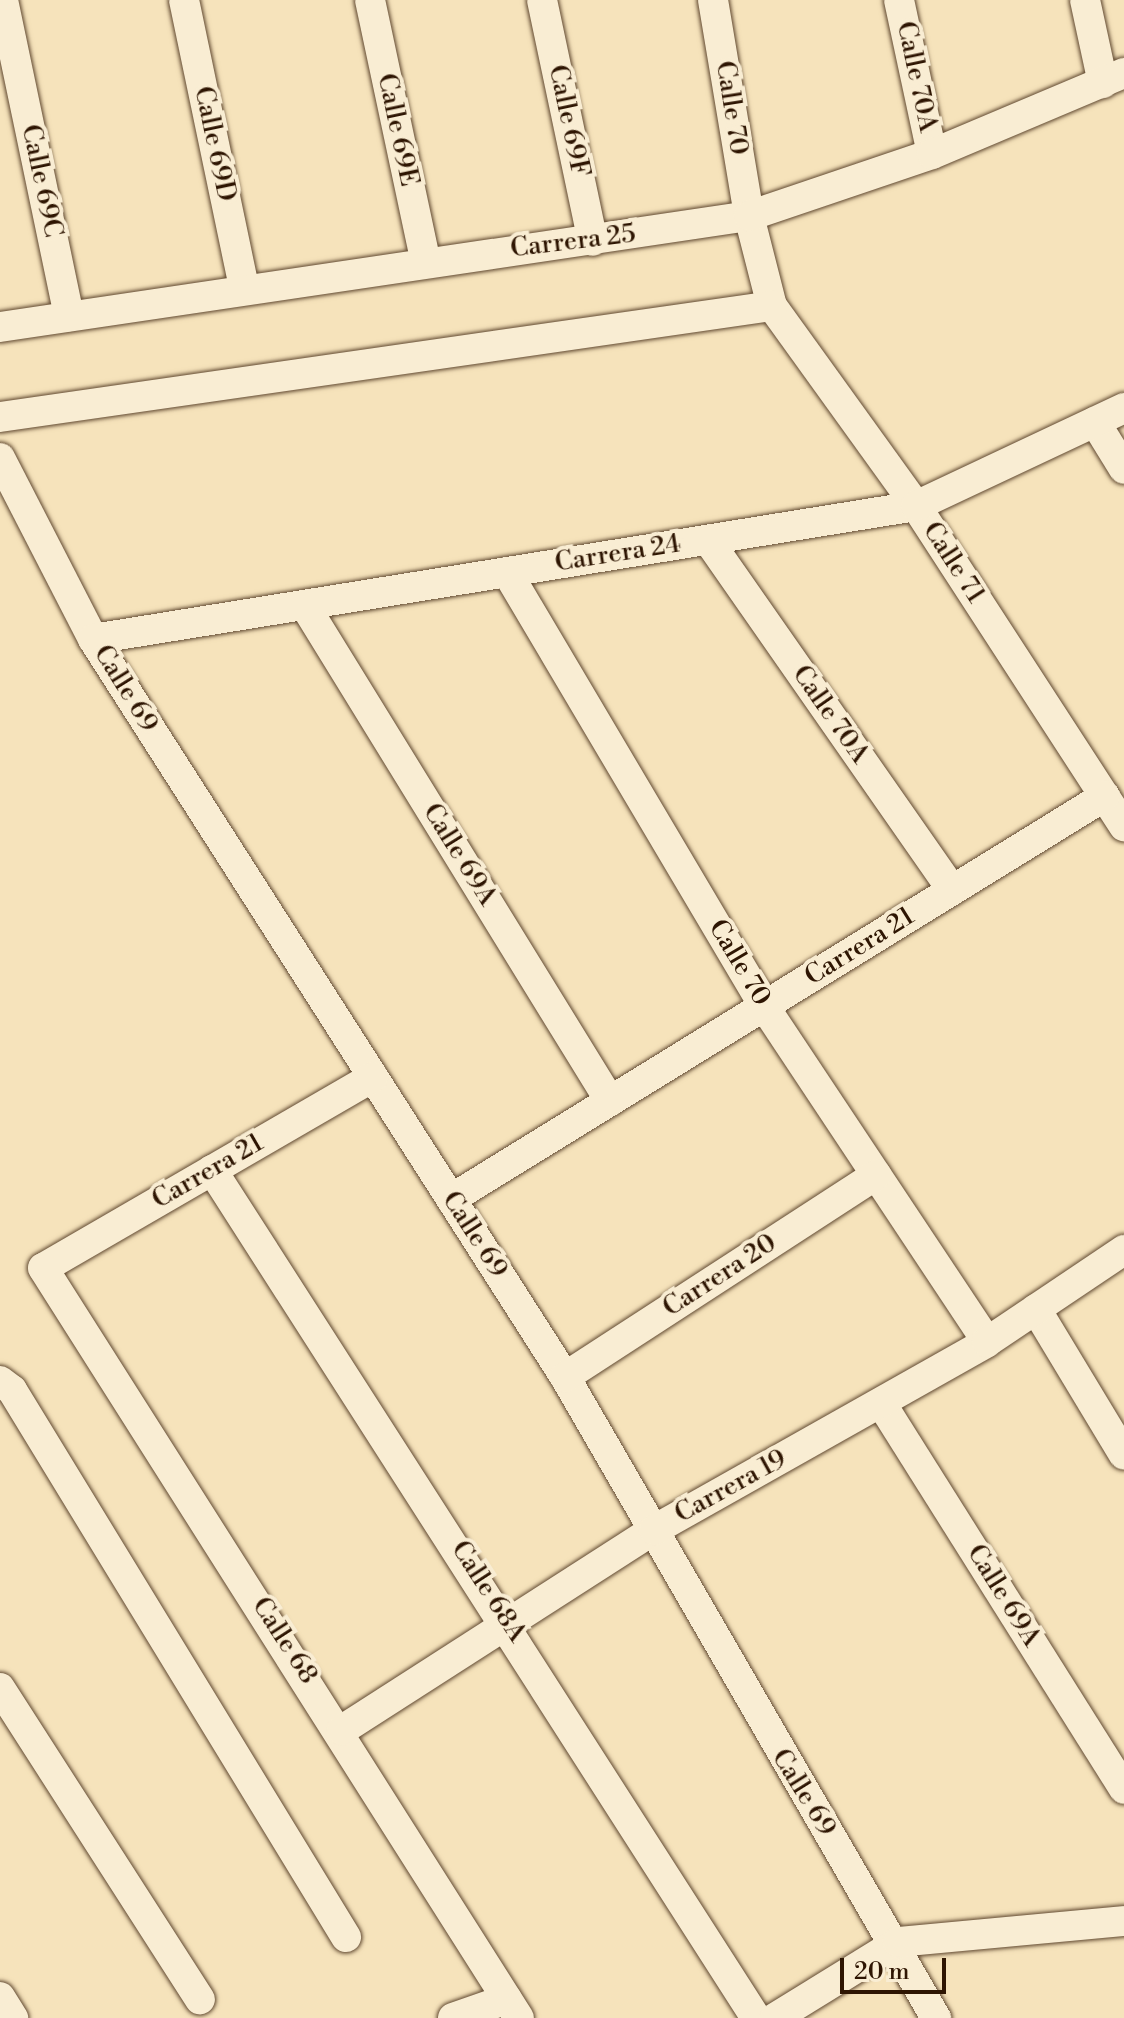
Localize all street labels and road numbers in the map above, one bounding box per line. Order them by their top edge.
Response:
street label: Calle 70A [889,19,943,135]
street label: Calle 70 [708,59,754,157]
street label: Calle 69F [541,62,595,180]
street label: Calle 69E [370,71,424,189]
street label: Calle 69D [187,84,241,204]
street label: Calle 69C [14,122,68,240]
street label: Carrera 25 [509,219,637,265]
street label: Calle 71 [915,517,991,609]
street label: Carrera 24 [553,529,683,579]
street label: Calle 69 [86,640,164,738]
street label: Calle 70A [785,660,875,770]
street label: Calle 69A [416,798,502,912]
street label: Carrera 21 [800,901,920,993]
street label: Calle 70 [701,914,777,1012]
street label: Carrera 21 [147,1128,269,1216]
street label: Calle 69 [435,1186,513,1284]
street label: Carrera 20 [658,1228,782,1324]
street label: Carrera 19 [670,1444,792,1530]
street label: Calle 68A [444,1536,532,1648]
street label: Calle 69A [960,1539,1046,1653]
street label: Calle 68 [245,1592,323,1690]
street label: Calle 69 [764,1744,842,1842]

